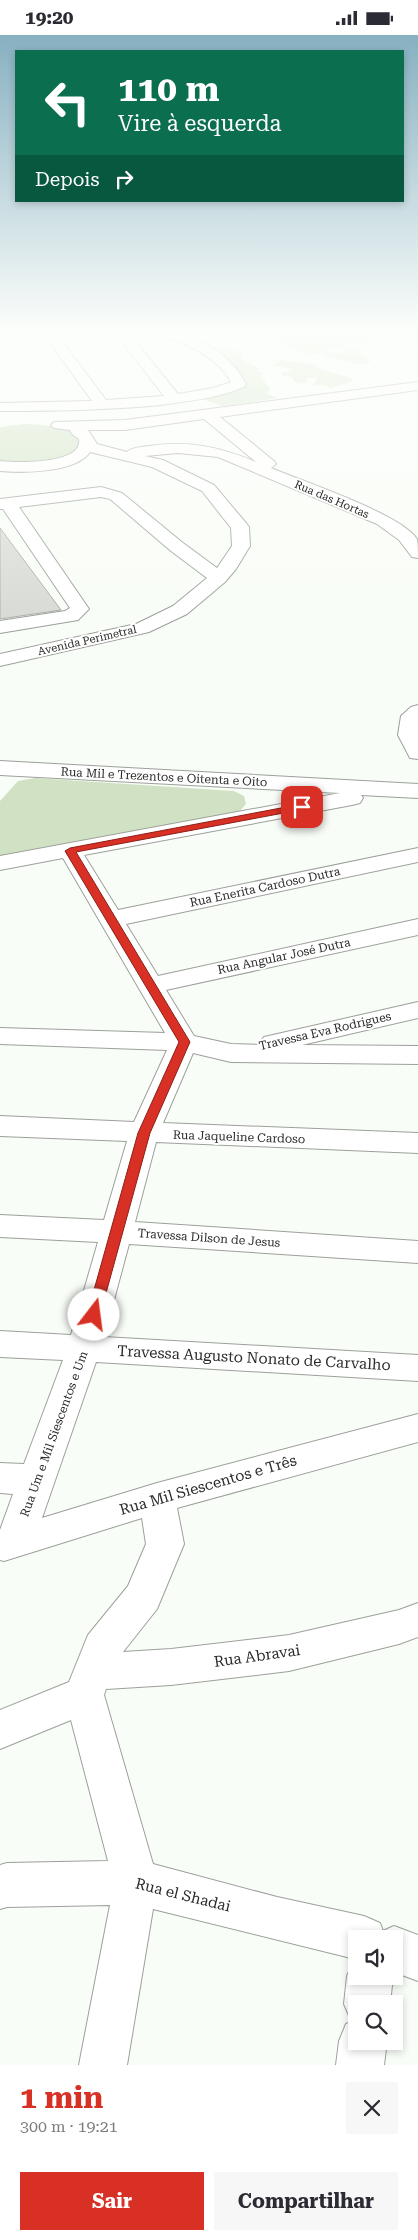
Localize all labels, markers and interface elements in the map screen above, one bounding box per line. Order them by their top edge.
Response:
text: 19:20 [25,6,74,29]
text: 110 m [118,69,219,110]
icon: left [35,70,100,135]
text: Vire à esquerda [118,111,281,136]
icon: right [110,165,138,193]
text: Depois [35,168,100,191]
street label: Rua das Hortas [293,478,371,521]
street label: Avenida Perimetral [37,623,138,658]
street label: Rua Mil e Trezentos e Oitenta e Oito [60,765,268,789]
pin [281,786,323,828]
icon: arrive [288,793,316,821]
street label: Rua Enerita Cardoso Dutra [188,864,342,910]
street label: Rua Angular José Dutra [216,935,352,977]
street label: Travessa Eva Rodrigues [257,1009,393,1053]
street label: Rua Jaqueline Cardoso [173,1128,305,1146]
street label: Travessa Dilson de Jesus [137,1226,281,1250]
position arrow [67,1288,119,1340]
street label: Travessa Augusto Nonato de Carvalho [117,1342,391,1374]
street label: Rua Um e Mil Siescentos e Um [17,1349,91,1519]
street label: Rua Mil Siescentos e Três [117,1451,299,1519]
street label: Rua Abravai [213,1641,301,1671]
street label: Rua el Shadai [134,1874,233,1916]
map controls [348,1930,403,2050]
button: sound [348,1930,403,1985]
button: search [348,1995,403,2050]
text: 1 min [20,2080,103,2115]
button: close [346,2082,398,2134]
text: 300 m · 19:21 [20,2117,118,2136]
button: Sair [20,2172,204,2230]
button: Compartilhar [214,2172,398,2230]

